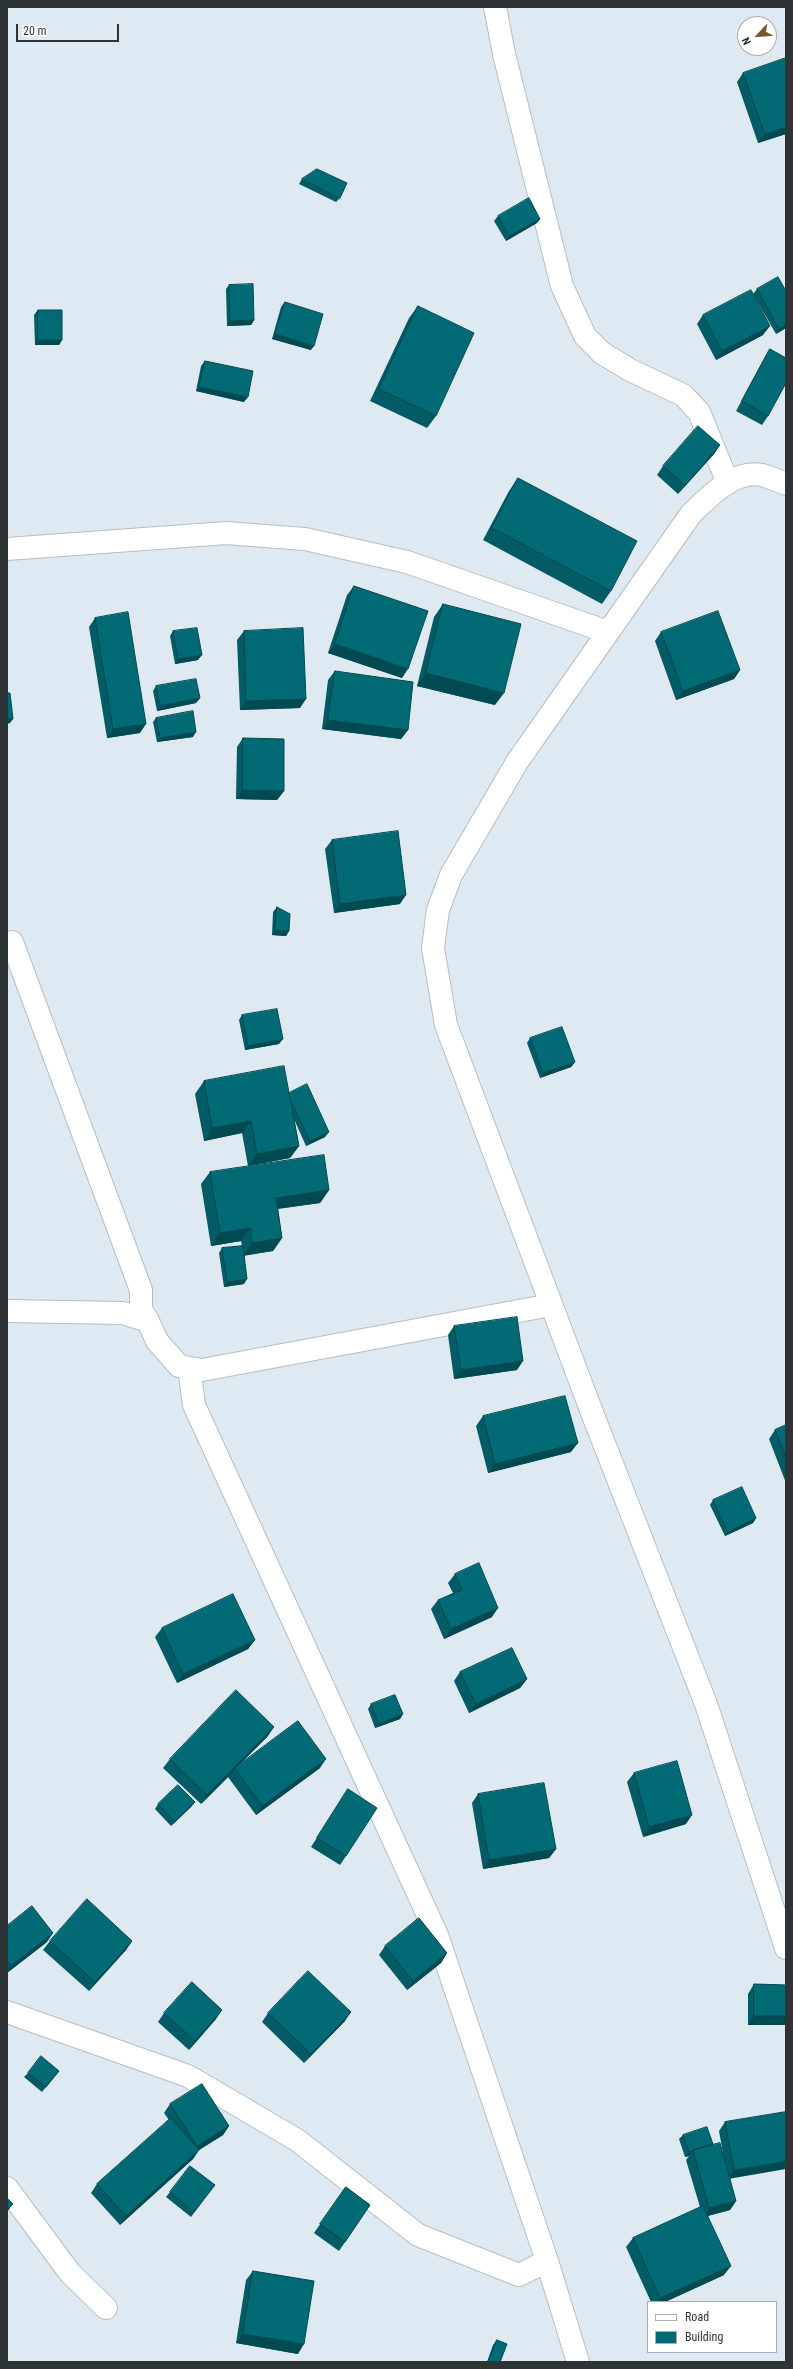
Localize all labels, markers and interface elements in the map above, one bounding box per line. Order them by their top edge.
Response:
scale bar [18,16,121,42]
north arrow [737,16,777,56]
text: 20 m [23,24,47,38]
text: N [739,35,754,47]
legend [647,2301,777,2353]
text: Road [685,2310,709,2324]
text: Building [685,2330,723,2344]

